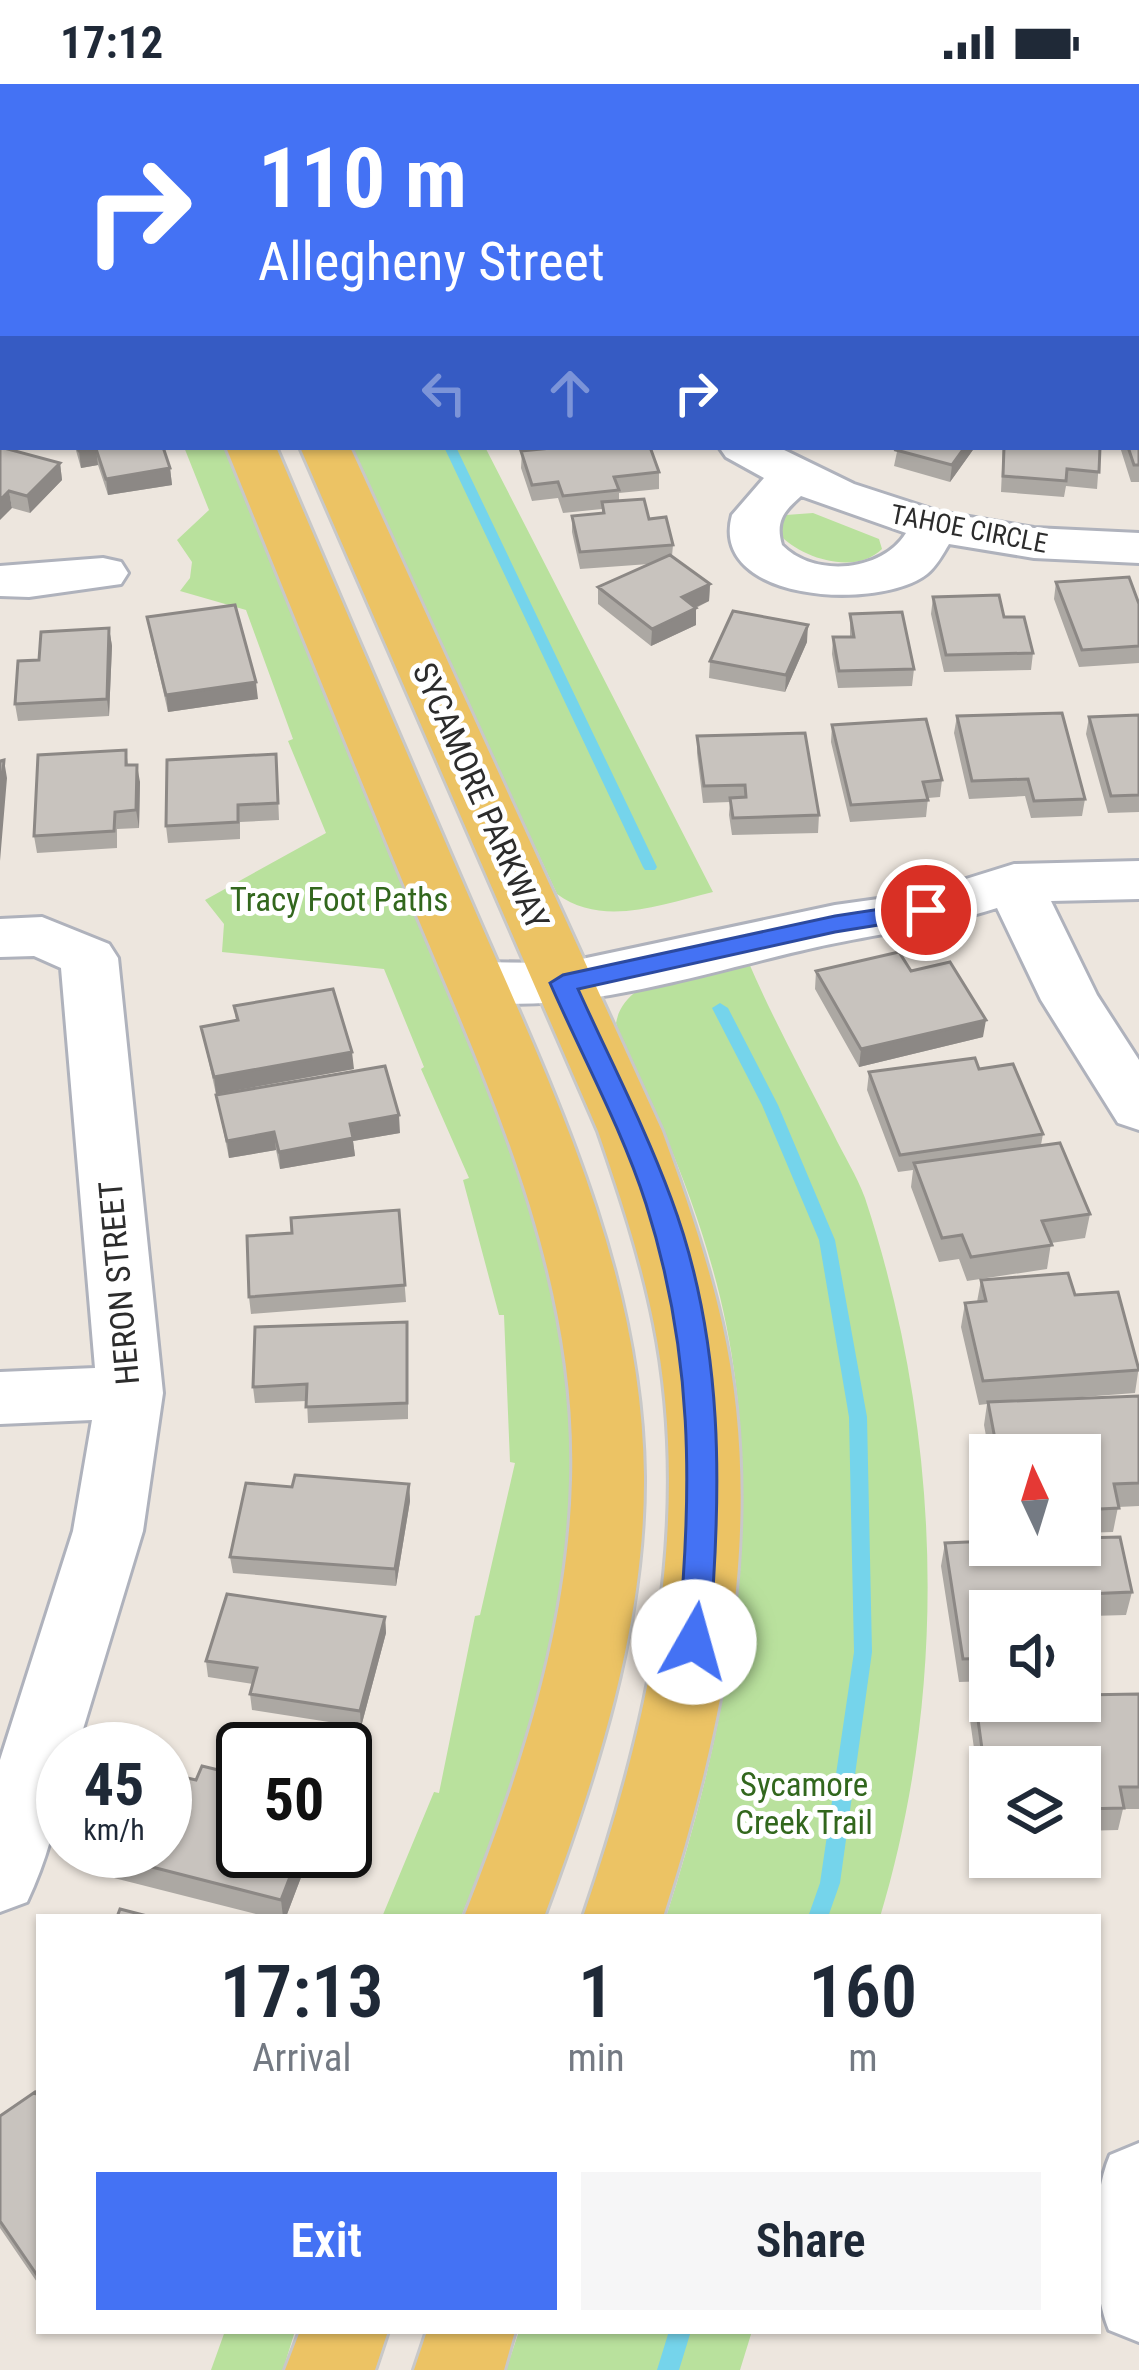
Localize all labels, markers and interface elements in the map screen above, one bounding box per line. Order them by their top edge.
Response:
text: 17:12 [60,16,163,69]
text: 110 m [258,129,467,228]
icon: right [60,132,216,288]
text: Allegheny Street [258,230,605,293]
icon: left [411,360,477,426]
icon: ahead [537,360,603,426]
icon: right [663,360,729,426]
street label: TAHOE CIRCLE [888,498,1050,560]
street label: SYCAMORE PARKWAY [405,657,557,935]
pin [875,859,977,961]
icon: arrive [893,877,959,943]
park label: Tracy Foot Paths [230,880,448,919]
street label: HERON STREET [91,1180,147,1386]
north arrow [969,1434,1101,1566]
map controls [969,1434,1101,1878]
position arrow [631,1579,757,1705]
button: sound [969,1590,1101,1722]
speed limit sign: 50 [216,1722,372,1878]
button: layers [969,1746,1101,1878]
text: 45 [84,1749,144,1820]
park label: Sycamore Creek Trail [735,1765,873,1842]
text: km/h [83,1812,145,1847]
text: 17:13 [220,1950,384,2035]
text: 1 [578,1950,614,2035]
text: 160 [809,1950,917,2035]
text: Arrival [252,2035,351,2081]
text: min [568,2035,625,2081]
text: m [848,2035,878,2081]
button: Exit [96,2172,557,2310]
button: Share [581,2172,1041,2310]

